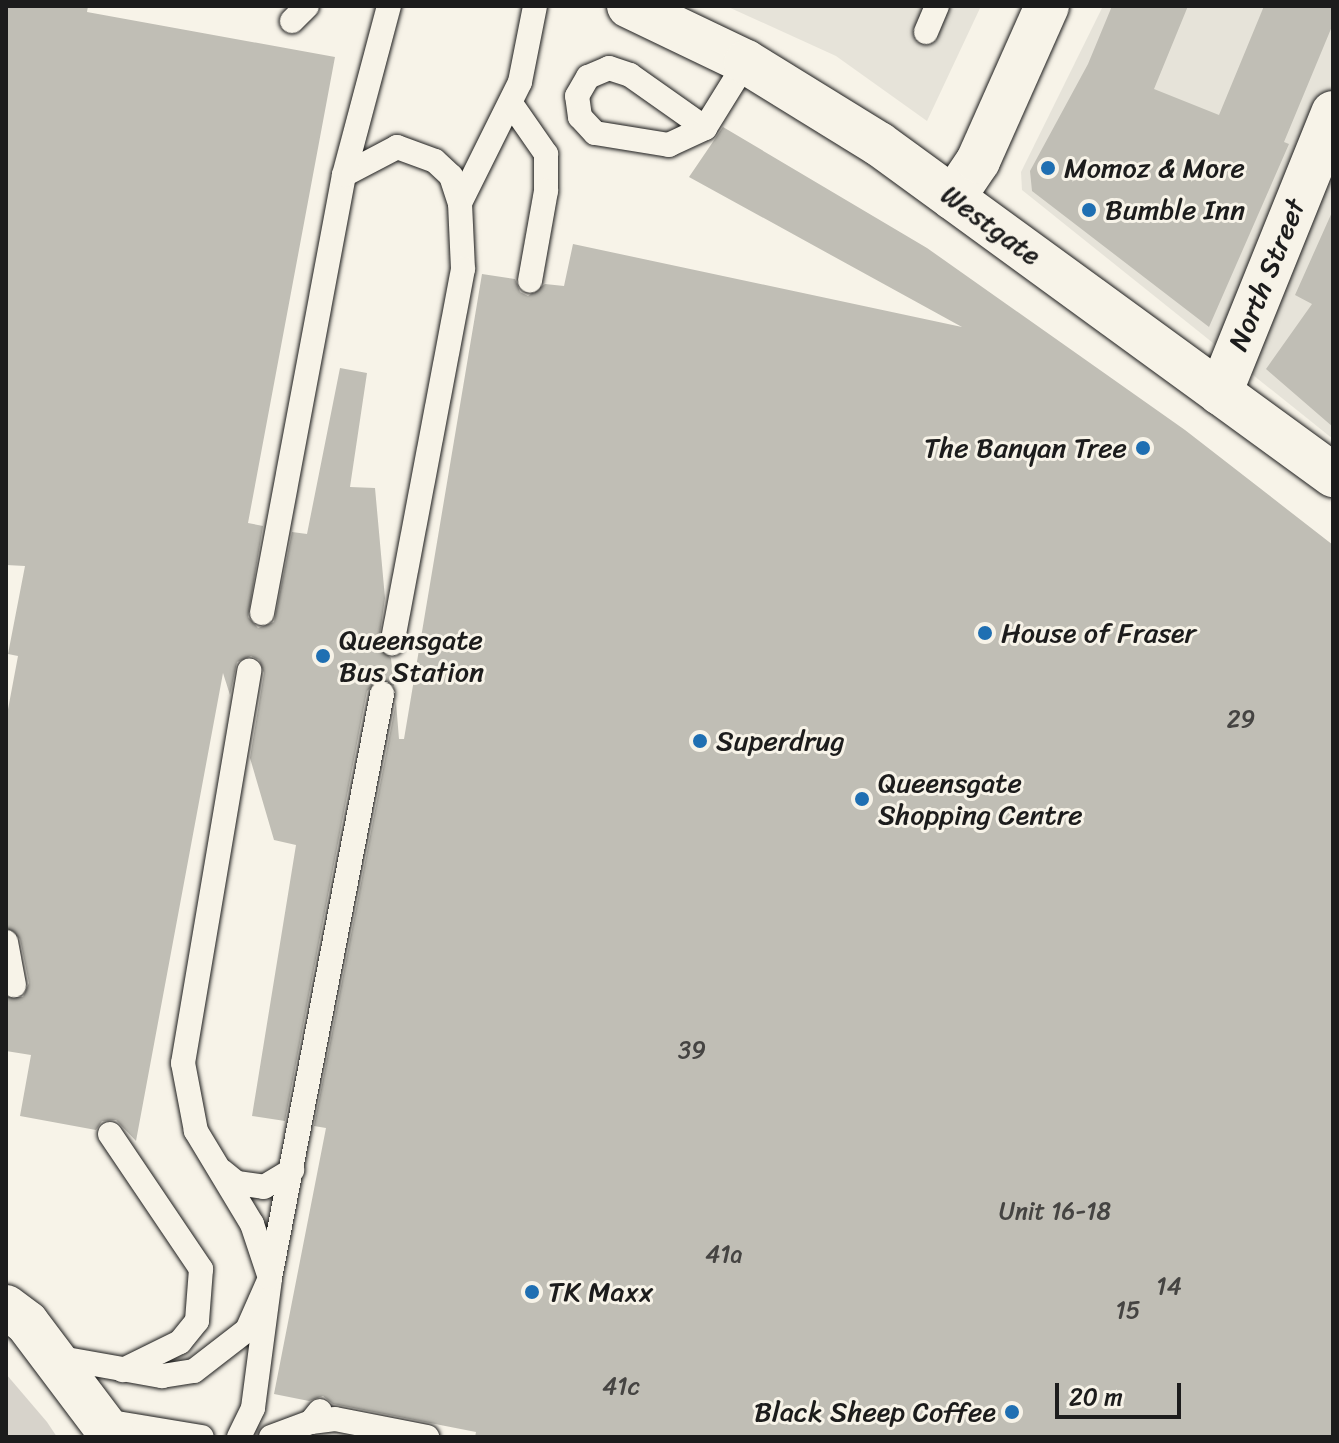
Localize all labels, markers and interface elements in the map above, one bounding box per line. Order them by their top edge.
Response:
place label: Momoz & More [1064,151,1245,185]
marker: Momoz & More [1039,159,1057,177]
street label: Westgate [935,178,1047,272]
place label: Bumble Inn [1105,193,1245,227]
street label: North Street [1221,194,1313,356]
marker: Bumble Inn [1080,201,1098,219]
place label: The Banyan Tree [924,431,1127,465]
marker: The Banyan Tree [1134,439,1152,457]
place label: House of Fraser [1001,616,1197,650]
place label: Queensgate Bus Station [339,623,485,689]
marker: House of Fraser [976,624,994,642]
marker: Queensgate Bus Station [314,647,332,665]
house number: 29 [1227,706,1255,734]
place label: Superdrug [716,724,845,758]
marker: Superdrug [691,732,709,750]
place label: Queensgate Shopping Centre [878,766,1083,832]
marker: Queensgate Shopping Centre [853,790,871,808]
house number: 39 [678,1037,706,1065]
house number: Unit 16-18 [999,1198,1111,1226]
house number: 41a [705,1241,743,1269]
house number: 14 [1156,1273,1182,1301]
place label: TK Maxx [548,1275,653,1309]
marker: TK Maxx [523,1283,541,1301]
house number: 15 [1116,1297,1140,1325]
scale bar [1059,1367,1185,1417]
house number: 41c [602,1373,640,1401]
text: 20 m [1069,1376,1123,1418]
place label: Black Sheep Coffee [753,1395,996,1429]
marker: Black Sheep Coffee [1003,1403,1021,1421]

